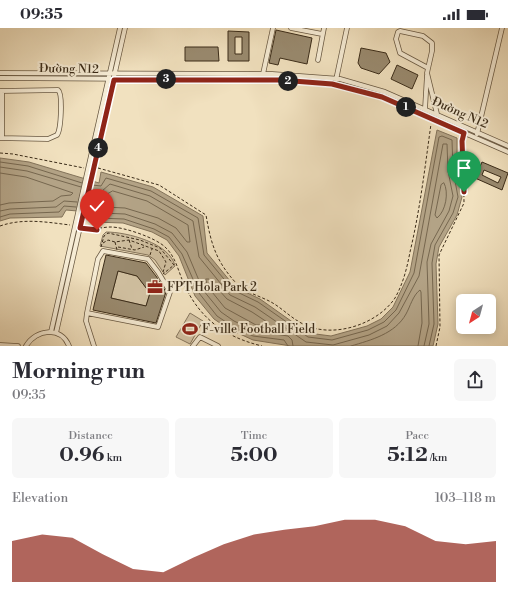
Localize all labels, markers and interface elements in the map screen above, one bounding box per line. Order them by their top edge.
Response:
text: 09:35 [20,5,63,24]
street label: Đường N12 [39,61,99,77]
pin: 3 [156,69,176,89]
pin: 2 [278,71,298,91]
text: 3 [163,72,169,86]
text: 2 [285,74,291,88]
street label: Đường N12 [430,94,491,132]
pin: 1 [396,97,416,117]
text: 1 [403,100,409,114]
pin: 4 [88,138,108,158]
text: 4 [94,141,102,155]
pin [447,151,481,192]
icon: arrive [453,157,475,179]
pin [80,189,114,230]
icon: check [86,195,108,217]
office icon: FPT Hola Park 2 [146,278,164,296]
place label: FPT Hola Park 2 [167,280,257,295]
north arrow [456,294,496,334]
map controls [456,294,496,334]
sports icon: F-ville Football Field [181,320,199,338]
place label: F-ville Football Field [202,322,315,337]
text: Morning run [12,358,145,385]
button: share [454,359,496,401]
text: 09:35 [12,387,46,403]
text: Distance [68,429,113,443]
text: Time [241,429,267,443]
text: Pace [406,429,429,443]
text: 0.96 [59,443,104,468]
text: 5:00 [231,443,277,468]
text: 5:12 [387,443,428,468]
text: km [104,451,122,465]
text: /km [428,451,447,465]
text: Elevation [12,490,68,506]
text: 103–118 m [435,490,496,506]

